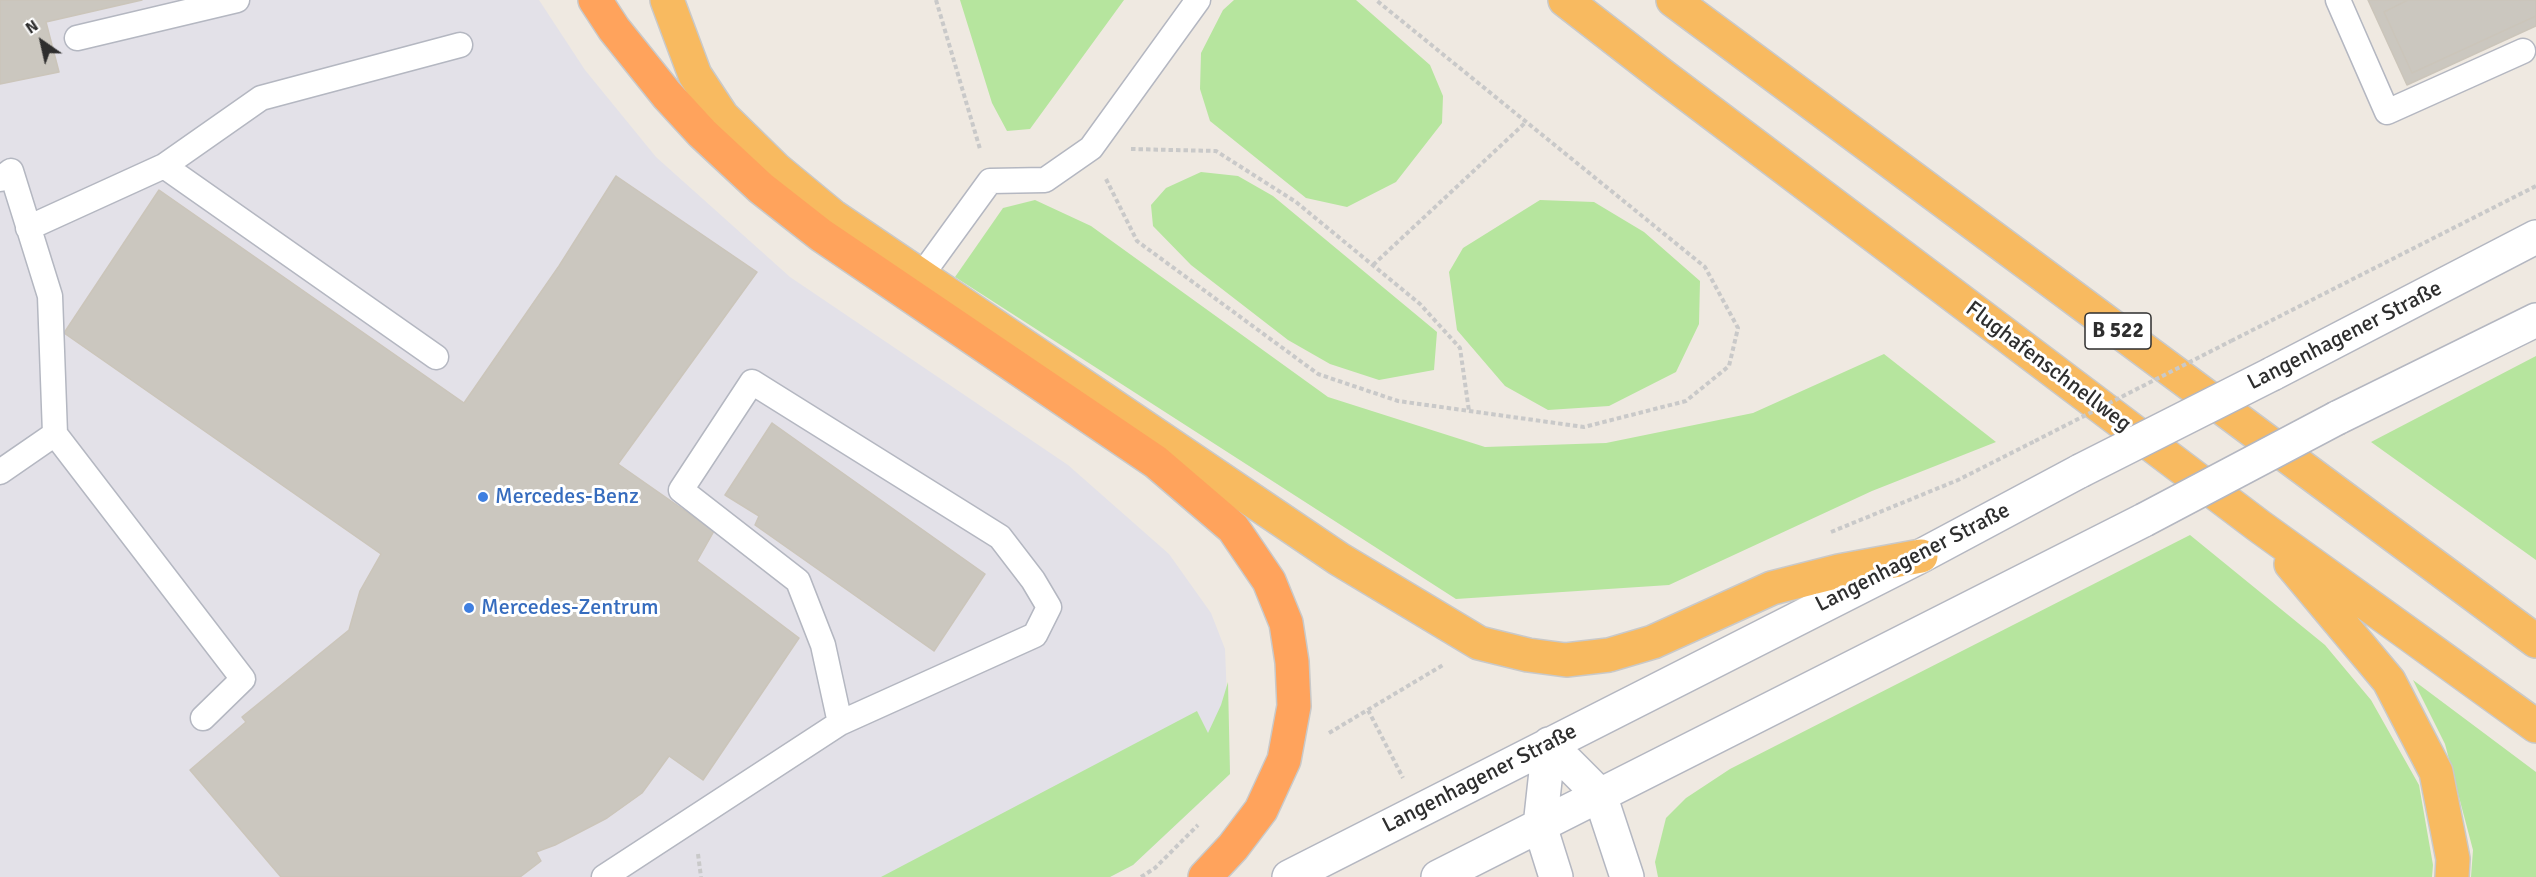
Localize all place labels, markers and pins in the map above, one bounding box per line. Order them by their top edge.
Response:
place label: Mercedes-Benz [495,484,639,510]
marker: Mercedes-Benz [476,490,490,504]
place label: Mercedes-Zentrum [481,595,659,621]
marker: Mercedes-Zentrum [462,601,476,615]

